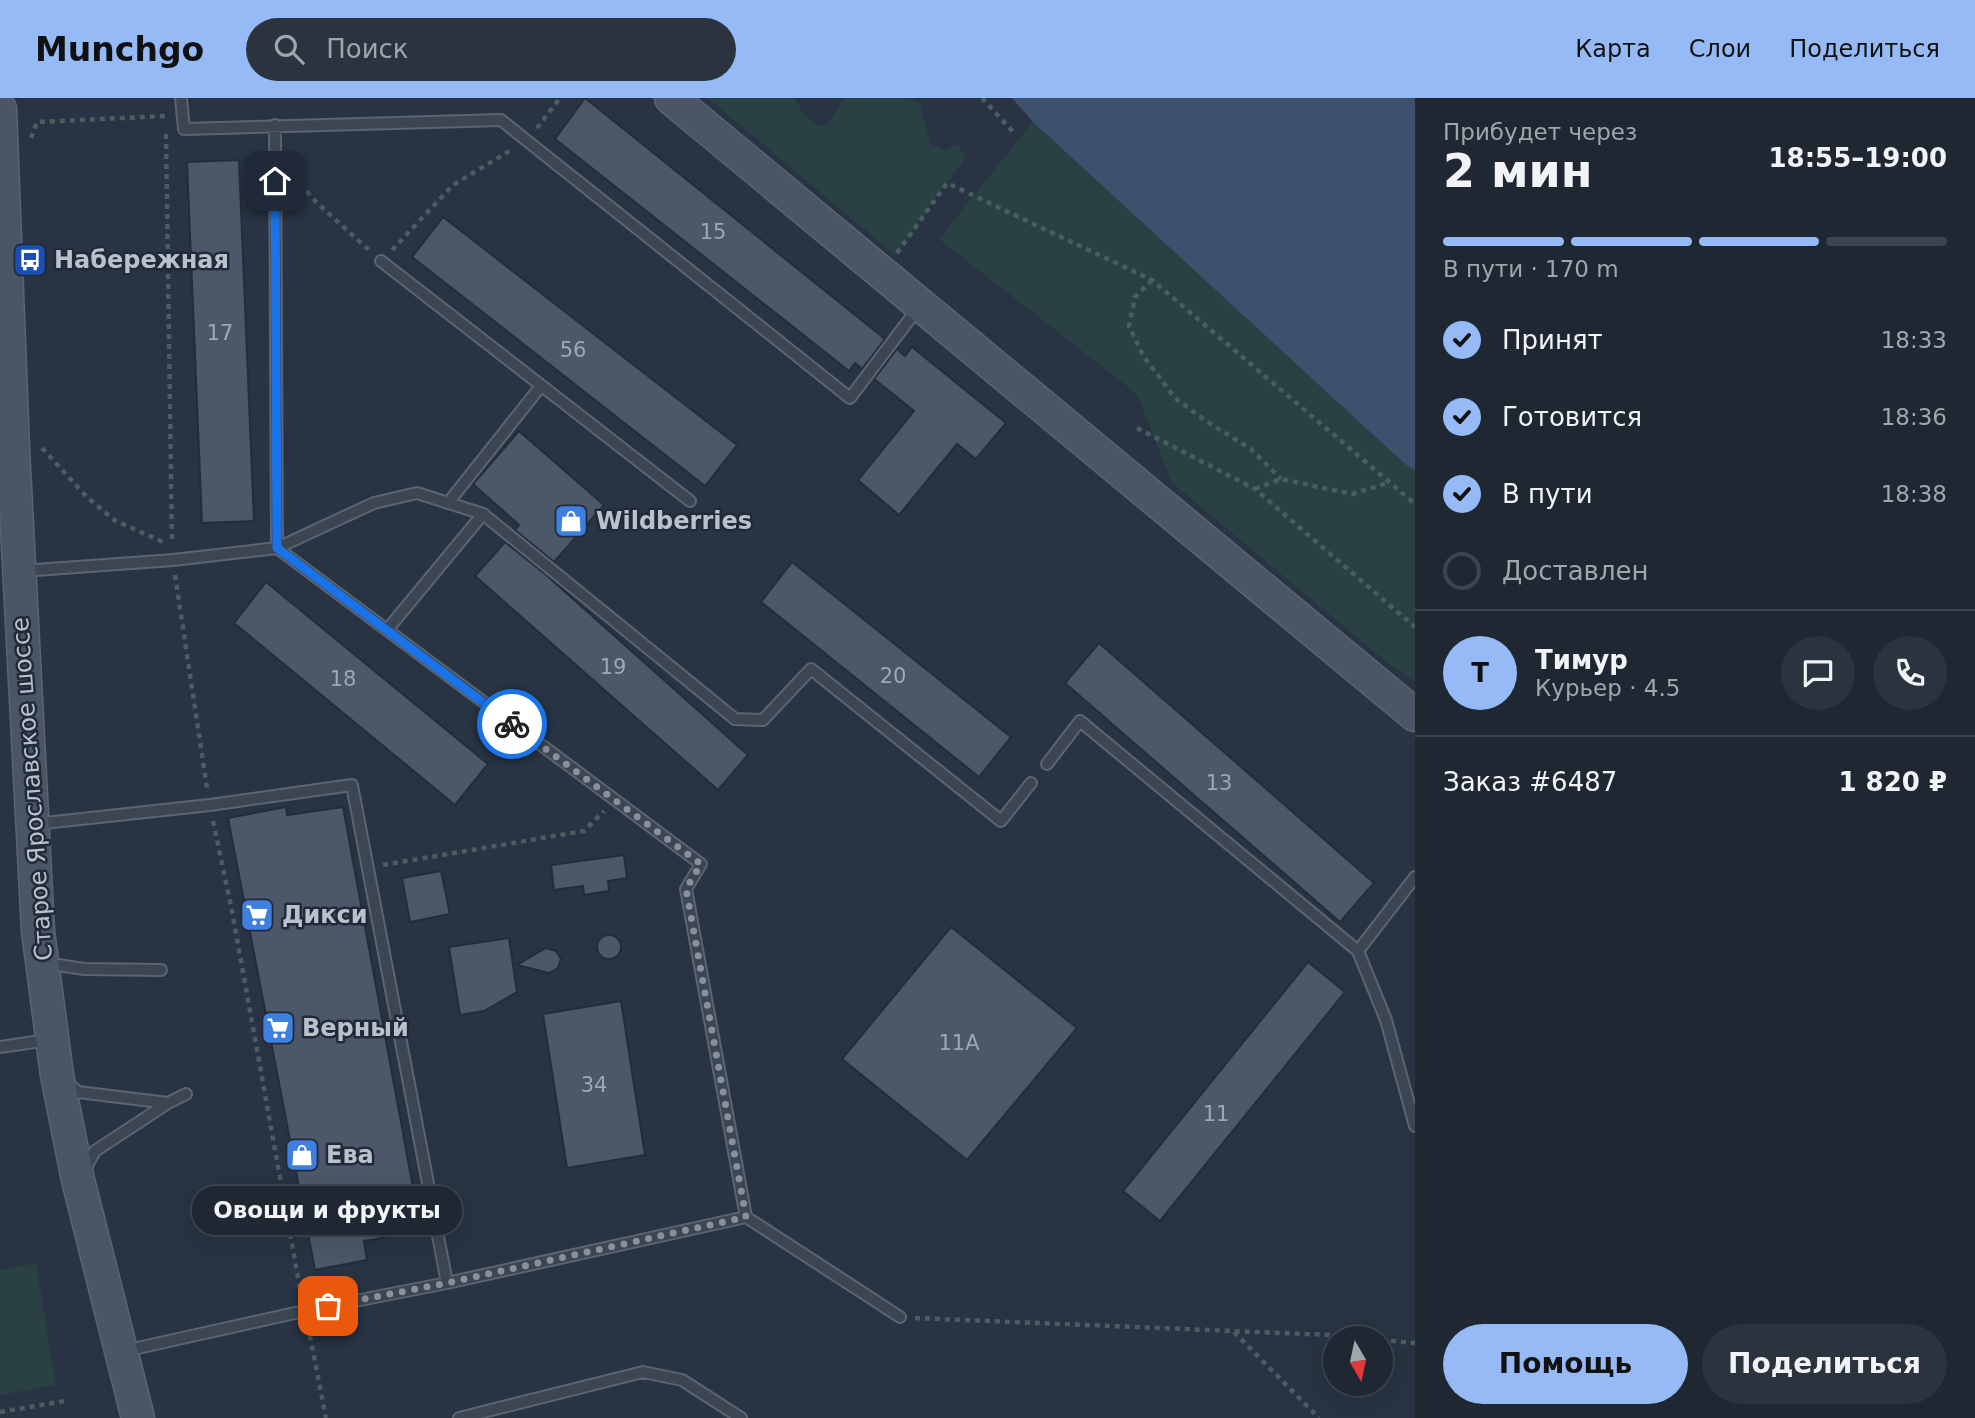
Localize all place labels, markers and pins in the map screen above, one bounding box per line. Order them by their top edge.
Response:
pin [245,151,305,211]
bus stop icon: Набережная [11,241,49,279]
place label: Набережная [54,246,229,274]
shop icon: Wildberries [552,502,590,540]
place label: Wildberries [596,507,752,535]
supermarket icon: Дикси [238,896,276,934]
place label: Дикси [282,901,368,929]
supermarket icon: Верный [259,1009,297,1047]
place label: Верный [302,1014,409,1042]
shop icon: Ева [283,1136,321,1174]
place label: Ева [326,1141,374,1169]
callout: Овощи и фрукты [193,1187,463,1236]
pin [298,1276,358,1336]

